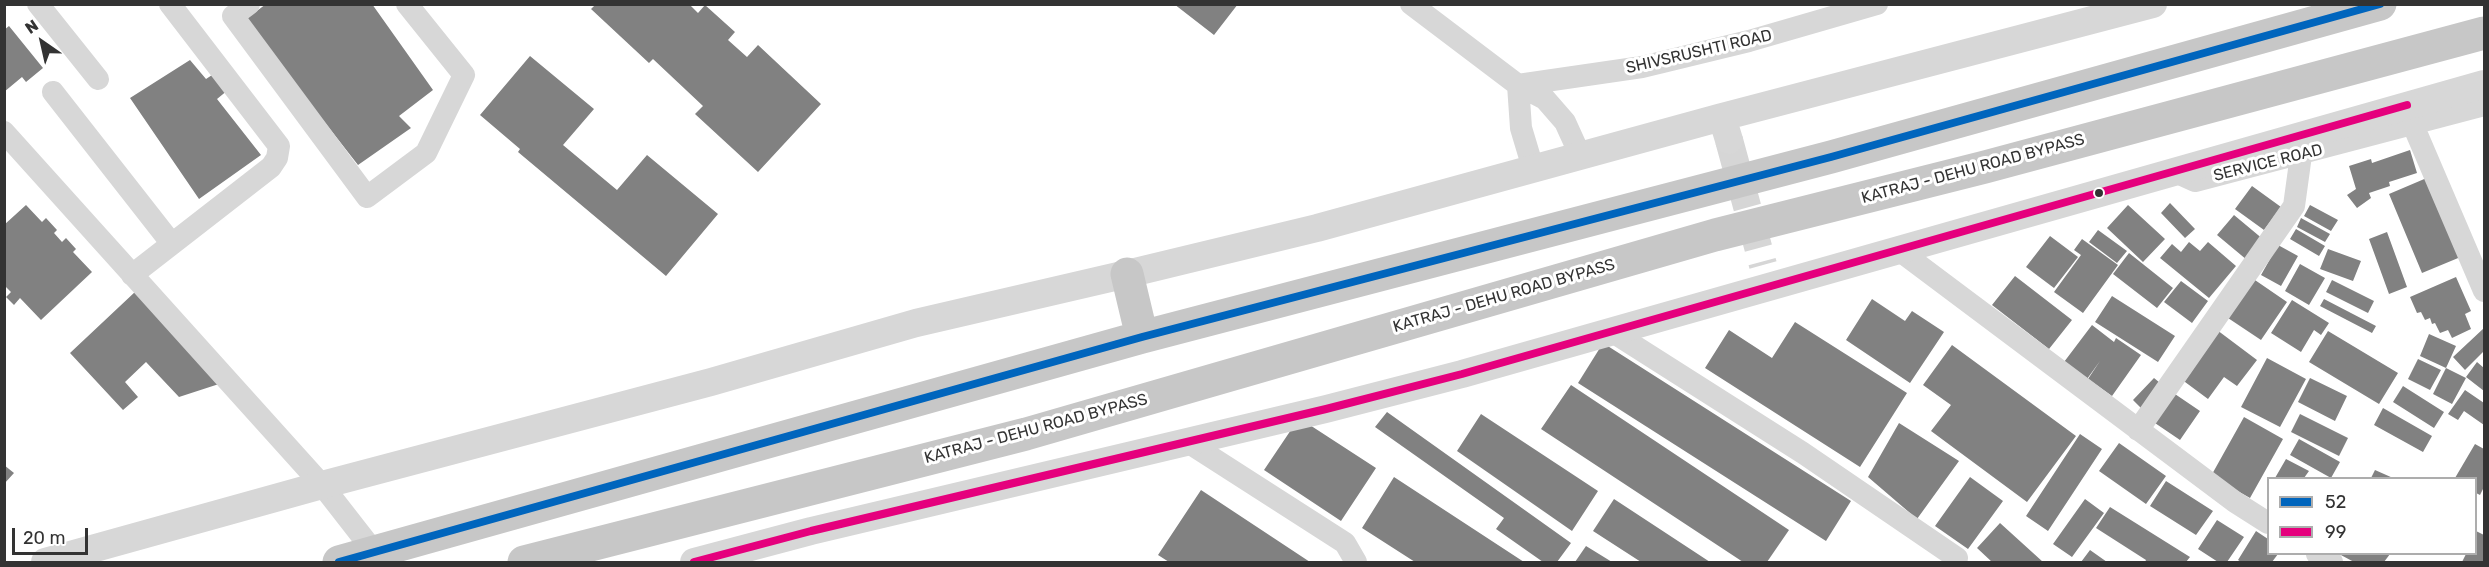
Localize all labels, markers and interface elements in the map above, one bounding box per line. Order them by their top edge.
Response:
north arrow [12,12,72,72]
text: N [22,16,42,38]
street label: SHIVSRUSHTI ROAD [1624,26,1774,78]
street label: KATRAJ - DEHU ROAD BYPASS [1859,130,2087,208]
street label: SERVICE ROAD [2211,140,2325,186]
unlabelled marker [2093,187,2105,199]
street label: KATRAJ - DEHU ROAD BYPASS [1391,255,1617,337]
street label: KATRAJ - DEHU ROAD BYPASS [922,390,1150,468]
legend [2267,477,2477,555]
text: 52 [2325,491,2346,513]
scale bar [15,516,92,554]
text: 99 [2325,521,2346,543]
text: 20 m [23,527,65,549]

